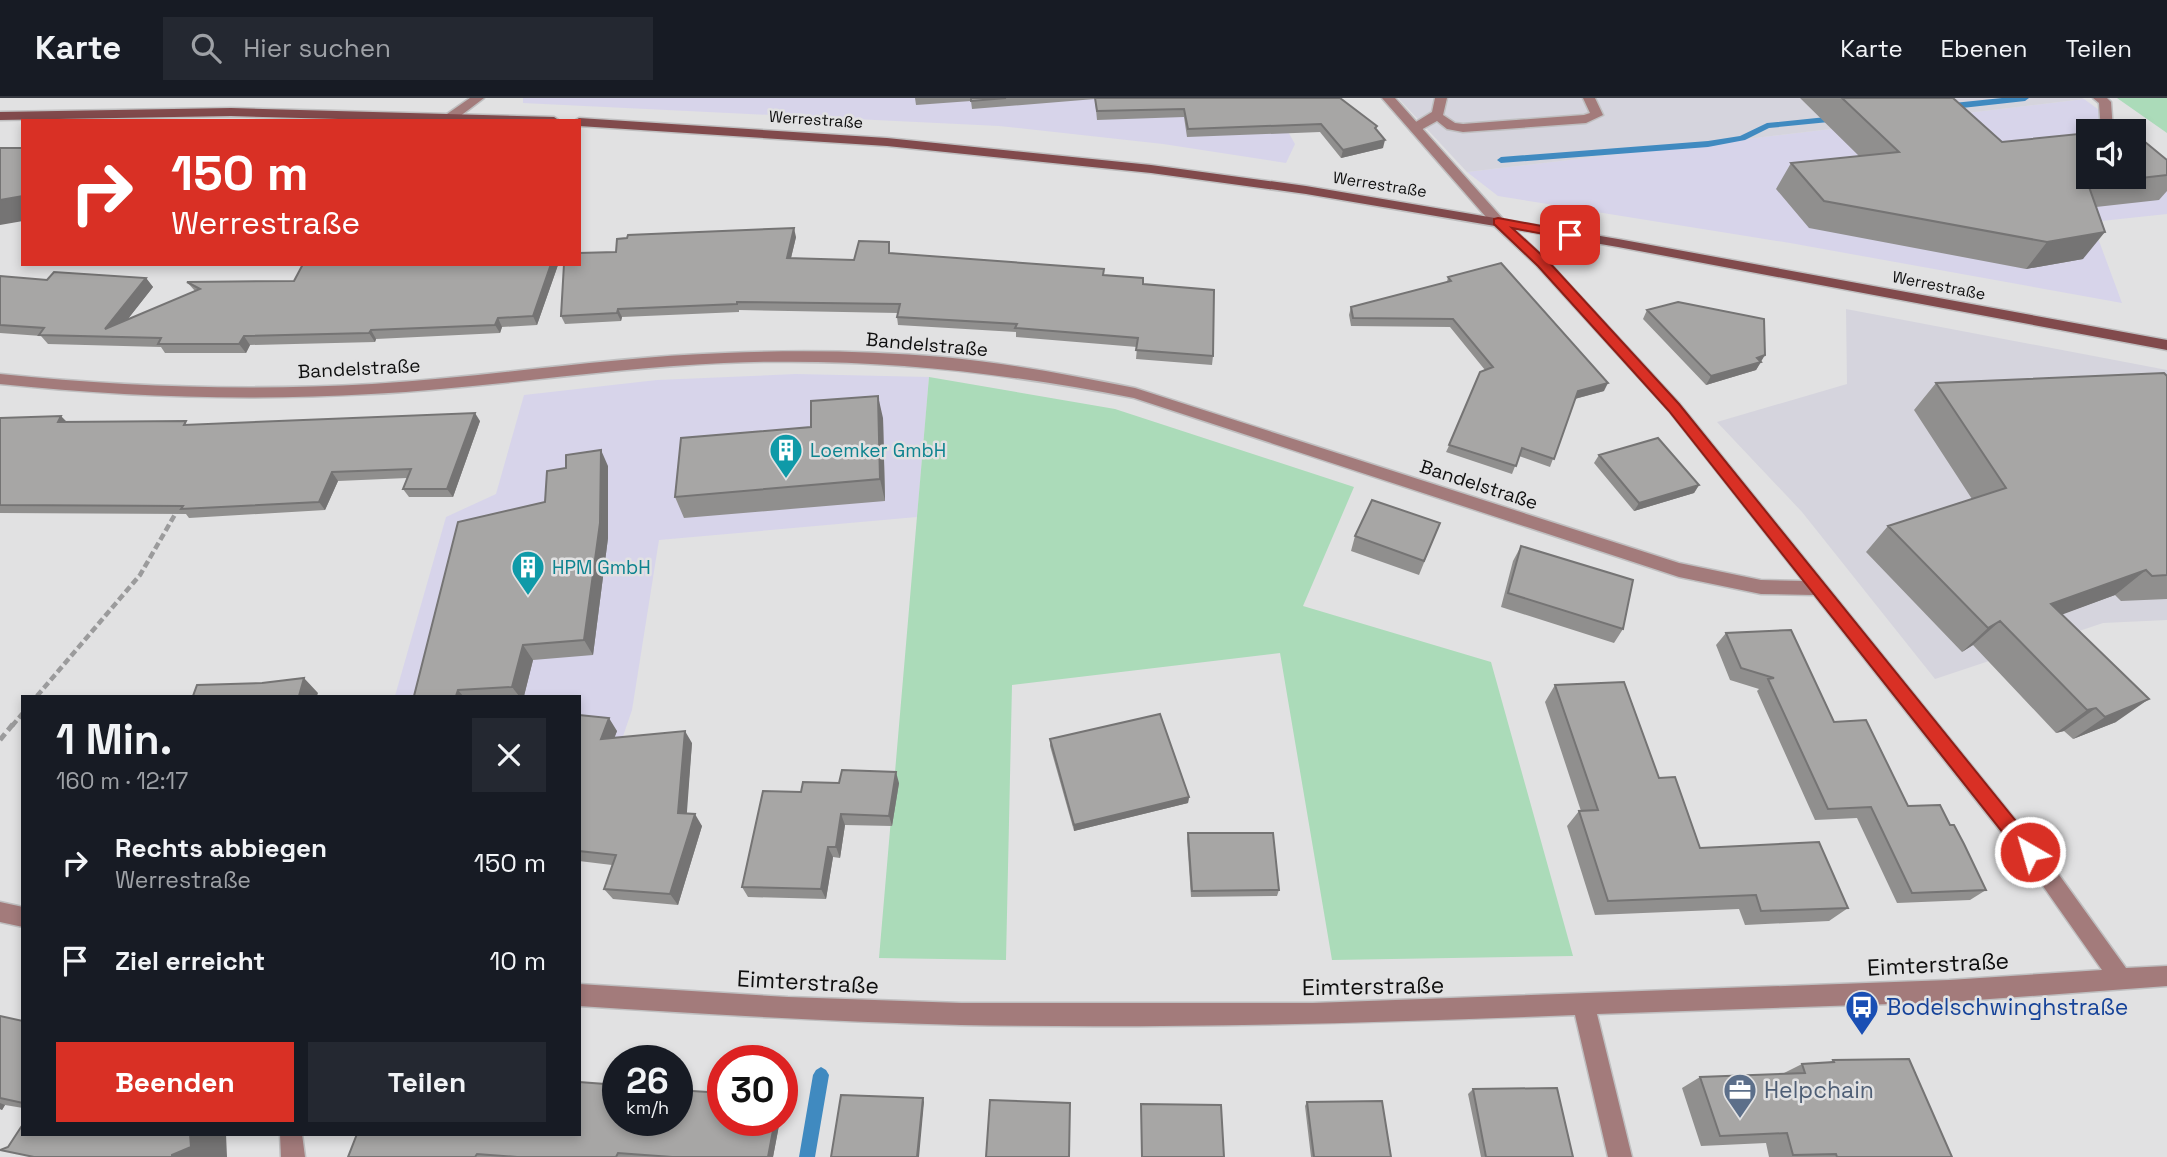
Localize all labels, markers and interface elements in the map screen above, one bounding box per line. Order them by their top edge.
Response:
search box [163,17,653,80]
text: Karte [35,27,121,69]
icon: search [187,29,225,67]
text: Hier suchen [243,31,391,65]
text: Karte [1840,33,1903,64]
text: Ebenen [1941,33,2027,64]
text: Teilen [2065,33,2132,64]
street label: Werrestraße [768,106,864,133]
map controls [2076,119,2146,189]
button: sound [2076,119,2146,189]
text: 150 m [171,142,309,204]
icon: right [56,147,147,238]
street label: Werrestraße [1332,167,1428,202]
text: Werrestraße [171,203,360,243]
pin [1540,205,1600,265]
icon: arrive [1551,216,1589,254]
street label: Werrestraße [1890,266,1987,305]
street label: Bandelstraße [865,327,989,362]
street label: Bandelstraße [297,353,421,384]
building icon: Loemker GmbH [767,431,805,480]
place label: Loemker GmbH [810,438,946,463]
street label: Bandelstraße [1417,454,1541,515]
building icon: HPM GmbH [509,548,547,597]
place label: HPM GmbH [552,555,651,580]
text: 1 Min. [56,713,172,766]
button: close [472,718,546,792]
text: 160 m · 12:17 [56,766,188,796]
position arrow [1993,815,2067,889]
text: Rechts abbiegen [115,831,327,865]
icon: right [56,844,94,882]
text: 150 m [474,846,546,880]
text: Werrestraße [115,865,251,895]
icon: arrive [56,942,94,980]
text: Ziel erreicht [115,944,265,978]
text: 10 m [489,944,546,978]
street label: Eimterstraße [1866,945,2010,983]
street label: Eimterstraße [736,963,880,1001]
street label: Eimterstraße [1302,970,1444,1002]
bus stop icon: Bodelschwinghstraße [1843,988,1881,1037]
place label: Bodelschwinghstraße [1886,992,2128,1022]
button: Beenden [56,1042,294,1122]
button: Teilen [308,1042,546,1122]
speed limit sign: 30 [707,1045,798,1136]
text: 26 [626,1059,669,1103]
office icon: Helpchain [1721,1071,1759,1120]
place label: Helpchain [1764,1075,1874,1105]
text: km/h [626,1096,669,1119]

